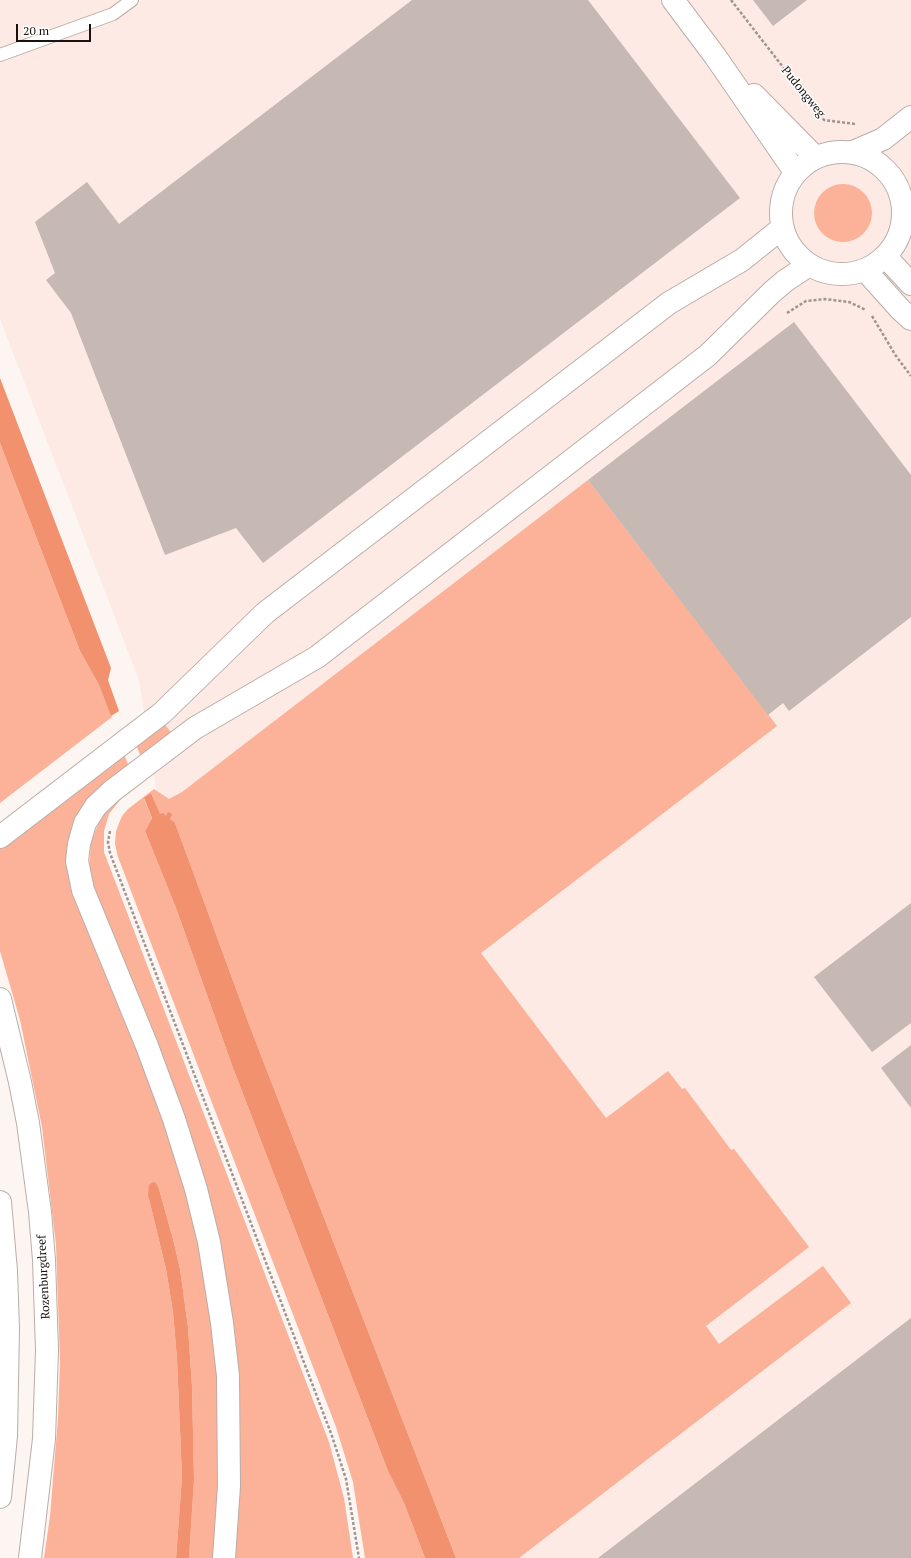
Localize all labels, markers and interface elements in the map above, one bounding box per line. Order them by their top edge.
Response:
scale bar [18,16,93,42]
text: 20 m [23,23,49,38]
street label: Pudongweg [778,63,828,121]
street label: Rozenburgdreef [35,1234,53,1320]

